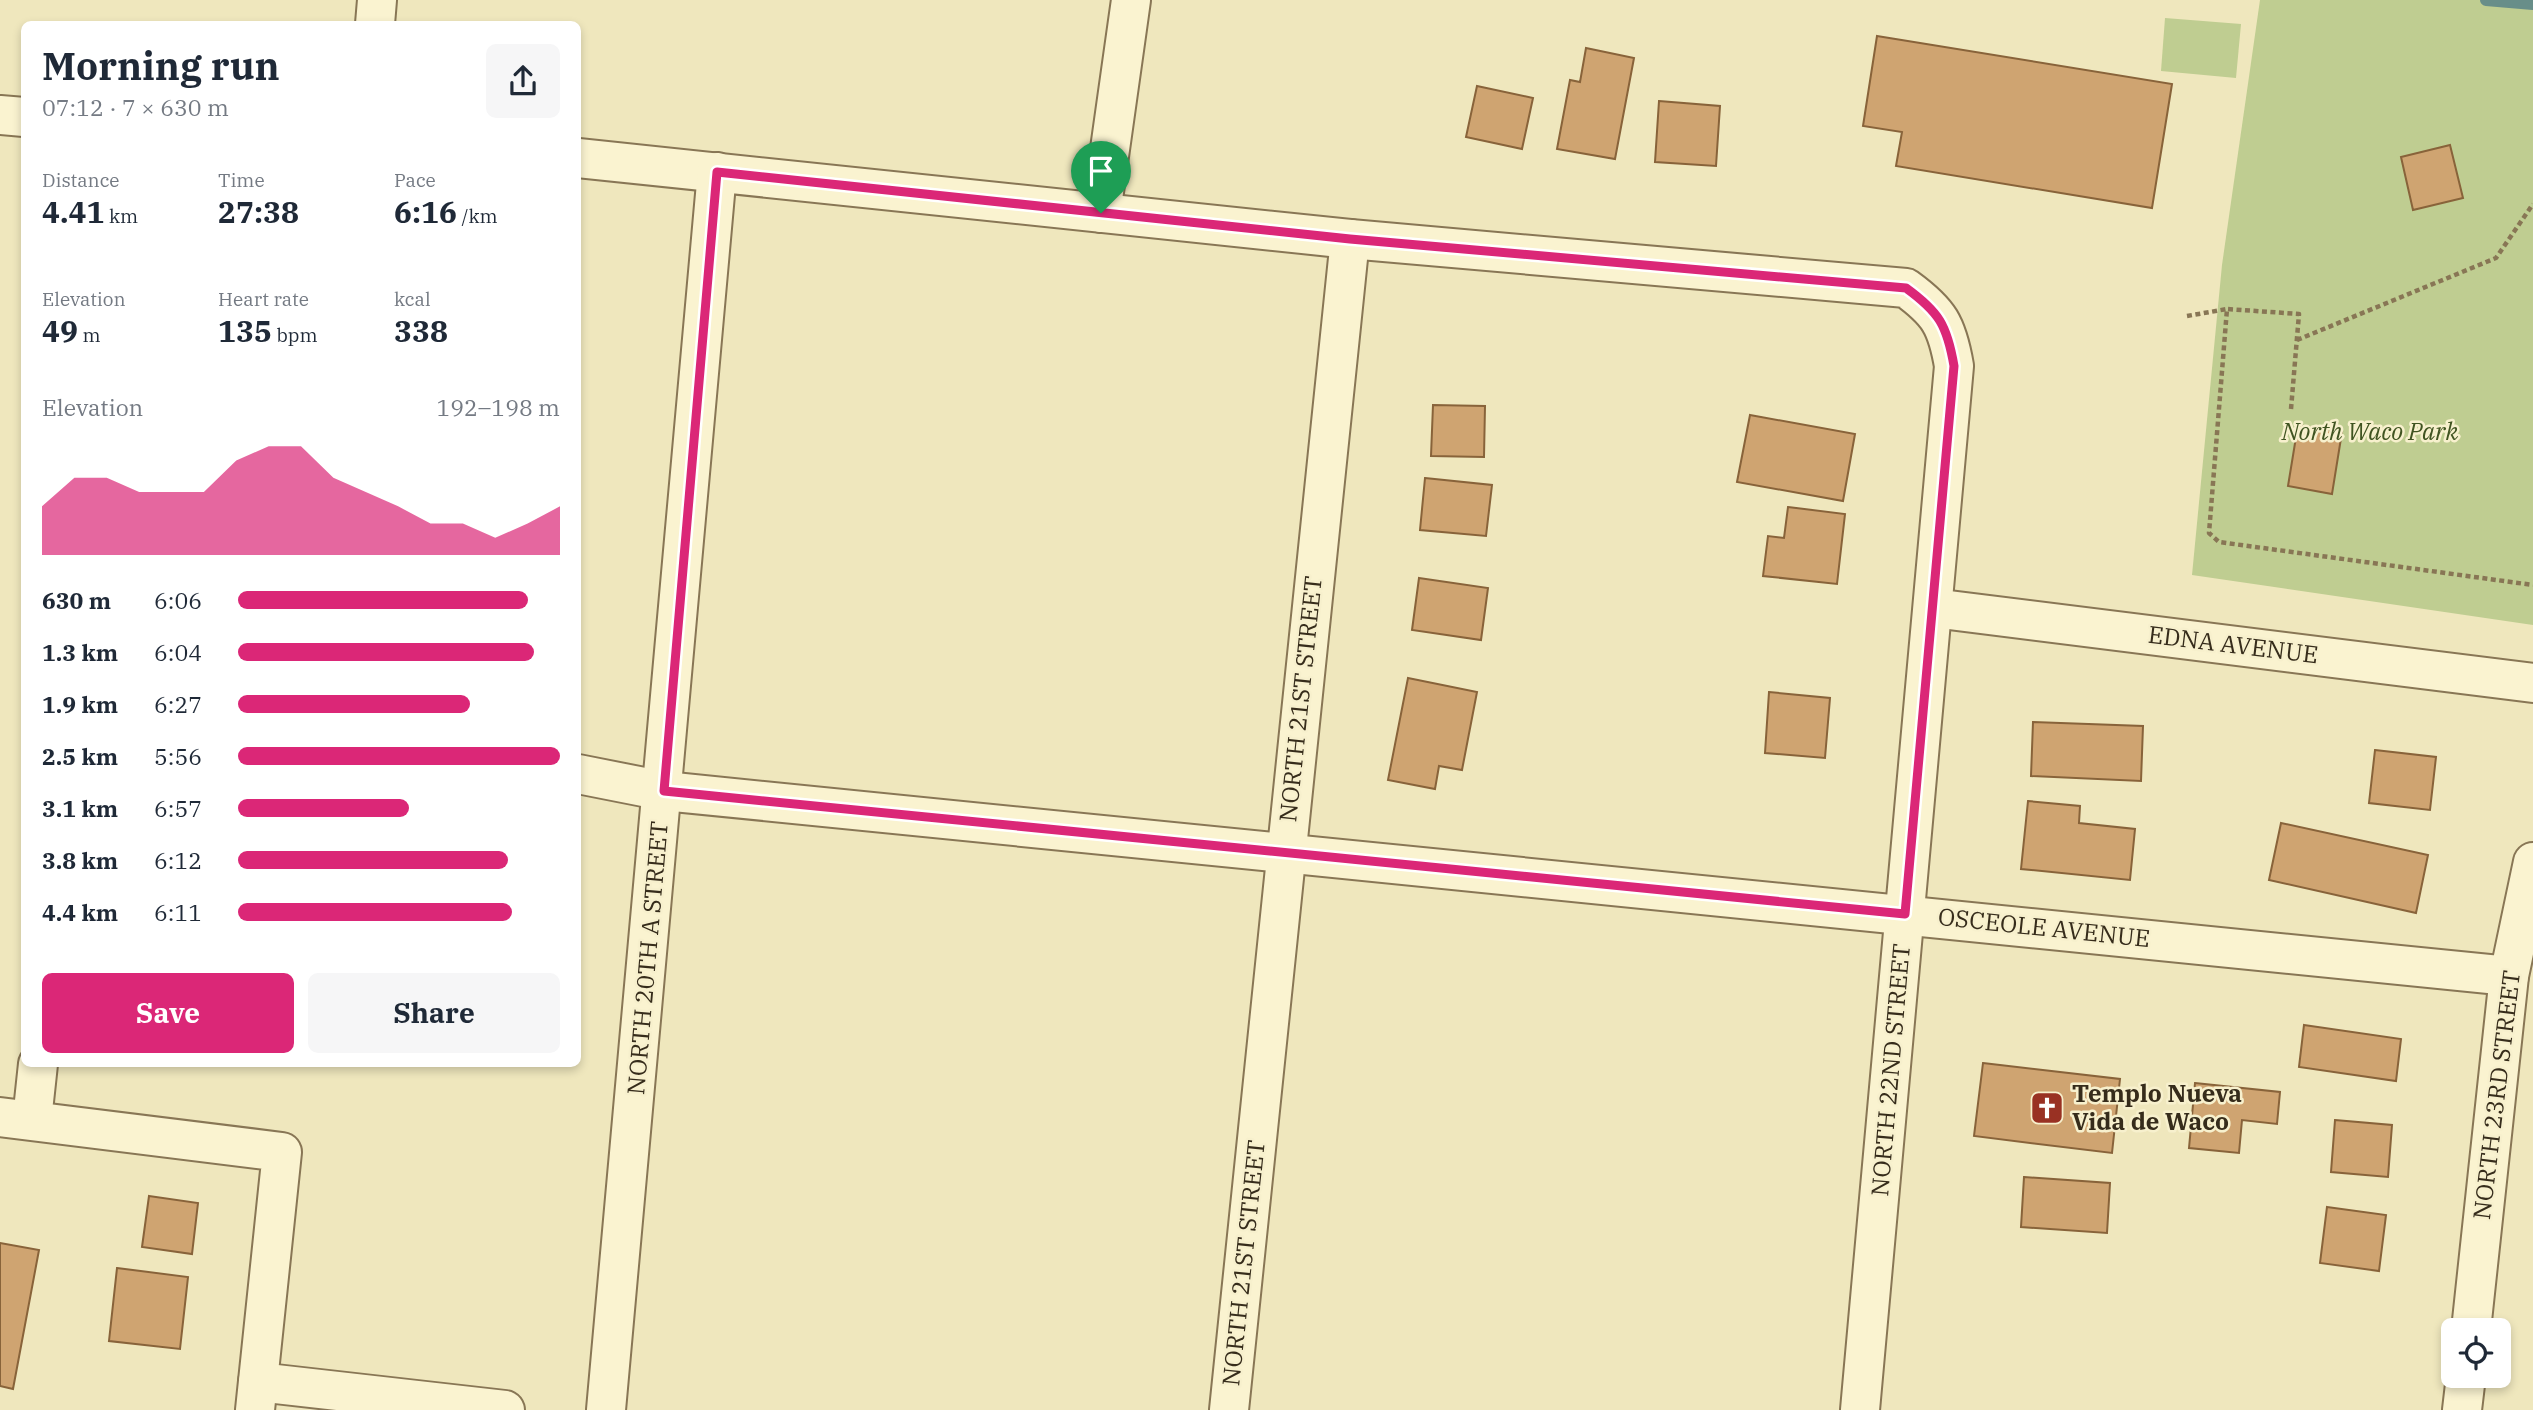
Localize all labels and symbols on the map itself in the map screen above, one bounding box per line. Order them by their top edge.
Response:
pin [1071,141,1131,213]
park label: North Waco Park [2281,415,2459,447]
street label: NORTH 21ST STREET [1271,574,1329,824]
street label: EDNA AVENUE [2146,618,2320,670]
street label: NORTH 20TH A STREET [619,820,675,1096]
street label: OSCEOLE AVENUE [1937,900,2152,954]
street label: NORTH 22ND STREET [1863,942,1917,1198]
street label: NORTH 23RD STREET [2465,968,2527,1221]
place label: Templo Nueva Vida de Waco [2072,1077,2242,1137]
church icon: Templo Nueva Vida de Waco [2028,1089,2066,1127]
street label: NORTH 21ST STREET [1214,1138,1272,1388]

